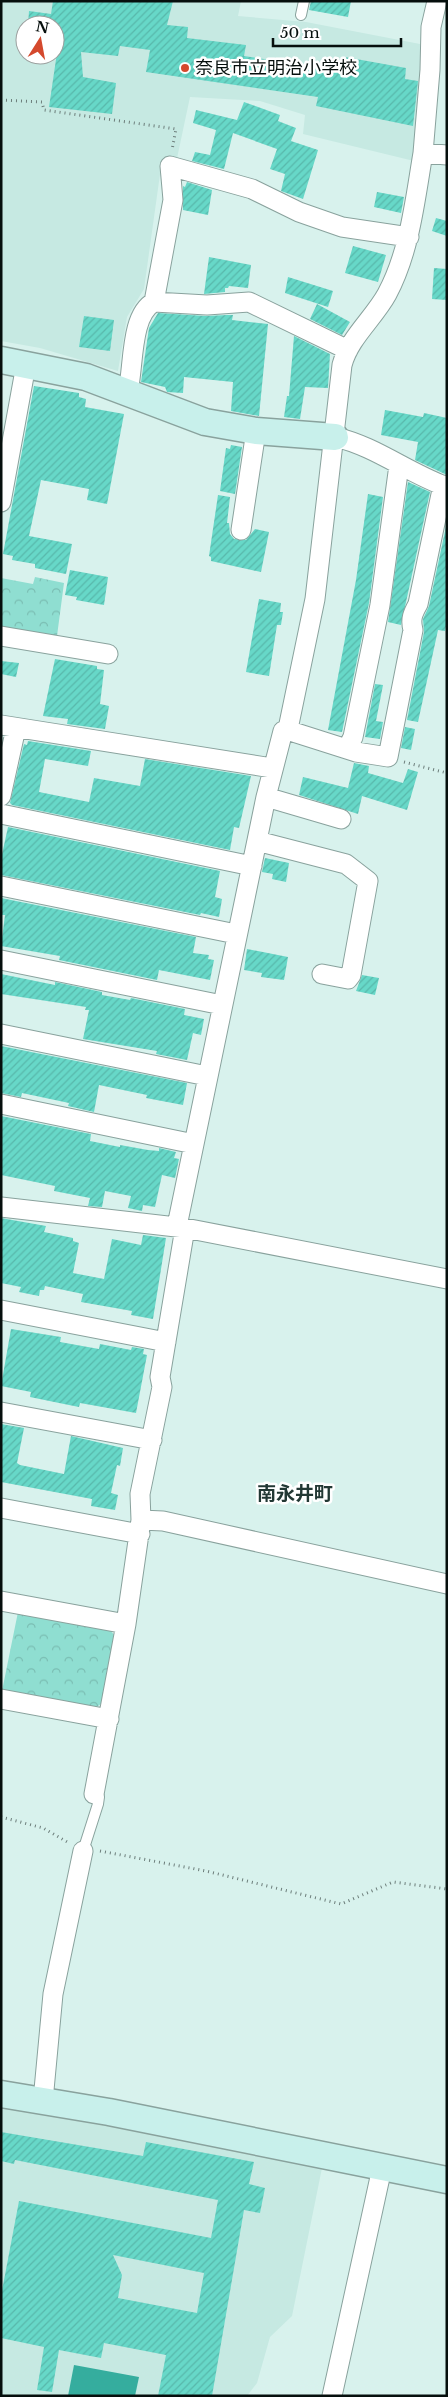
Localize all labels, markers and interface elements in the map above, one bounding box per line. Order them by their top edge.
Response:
north arrow [15,15,65,65]
scale bar [273,15,400,47]
text: N [34,17,51,37]
text: 50 m [280,23,320,42]
place label: 奈良市立明治小学校 [195,57,357,79]
marker: 奈良市立明治小学校 [179,62,191,74]
district label: 南永井町 [257,1482,333,1505]

